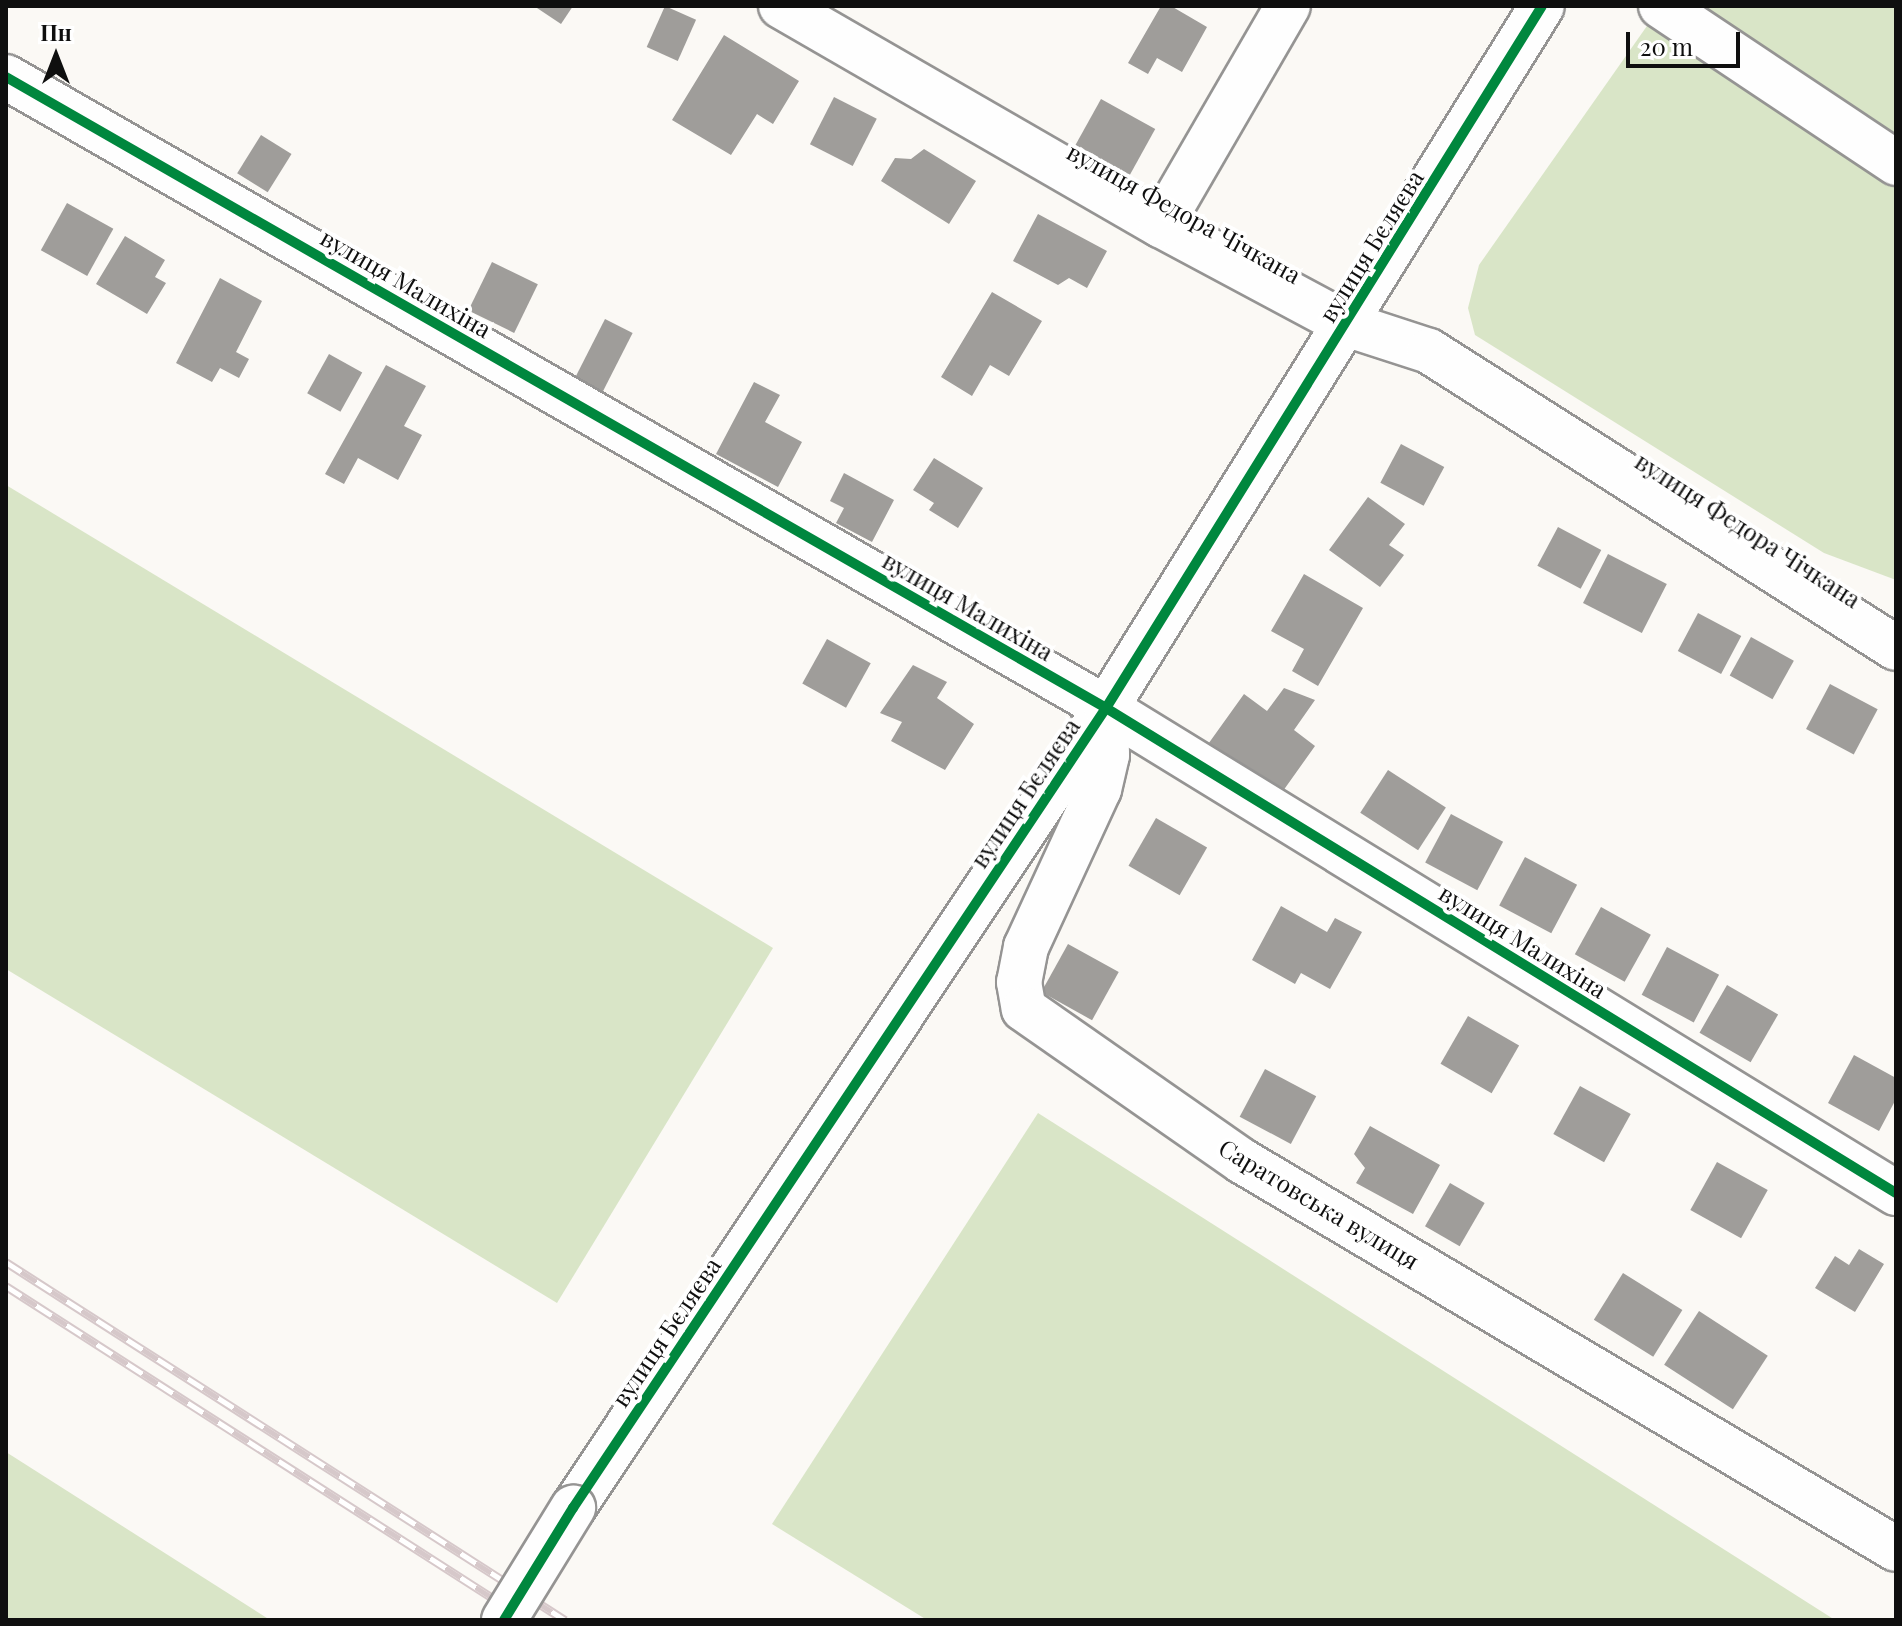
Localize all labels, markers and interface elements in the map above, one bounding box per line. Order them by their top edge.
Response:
north arrow [16,16,96,96]
scale bar [1630,16,1744,66]
text: Пн [40,17,72,47]
text: 20 m [1640,30,1693,62]
street label: вулиця Федора Чічкана [1062,137,1306,289]
street label: вулиця Бєляєва [1313,165,1429,327]
street label: вулиця Малихіна [316,223,496,343]
street label: вулиця Федора Чічкана [1630,446,1866,614]
street label: вулиця Малихіна [878,546,1058,666]
street label: вулиця Бєляєва [964,713,1086,873]
street label: вулиця Малихіна [1434,878,1612,1004]
street label: Саратовська вулиця [1214,1133,1424,1275]
street label: вулиця Бєляєва [605,1252,727,1412]

